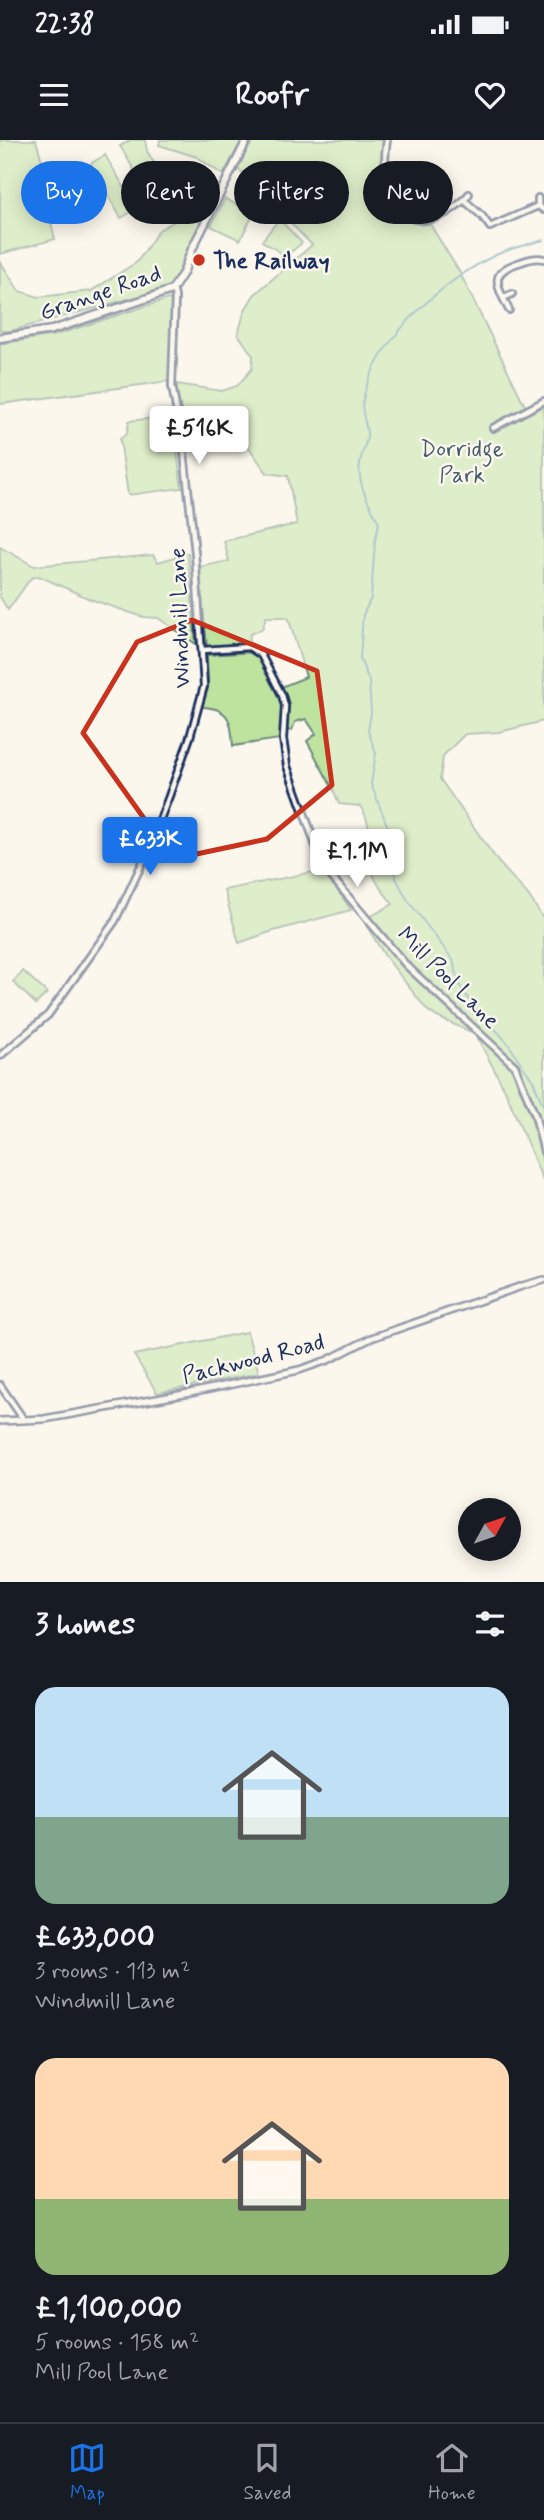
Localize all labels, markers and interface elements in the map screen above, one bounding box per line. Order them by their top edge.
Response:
text: 22:38 [35,8,94,42]
text: Roofr [235,74,309,116]
icon: menu [35,76,73,114]
icon: heart [471,76,509,114]
chip: Buy [21,161,107,224]
chip: Rent [121,161,220,224]
chip: Filters [234,161,349,224]
chip: New [363,161,453,224]
place label: The Railway [213,247,330,277]
marker: The Railway [191,252,207,268]
street label: Grange Road [36,259,165,329]
pin: £516K [150,406,248,466]
text: £516K [166,414,232,444]
park label: Dorridge Park [420,435,504,491]
street label: Windmill Lane [164,547,198,689]
pin: £633K [101,818,199,877]
text: £633K [118,825,182,855]
pin: £1.1M [308,830,406,889]
text: £1.1M [326,837,388,867]
street label: Mill Pool Lane [390,921,505,1036]
street label: Packwood Road [179,1328,328,1392]
north arrow [458,1498,522,1561]
map controls [458,1498,521,1561]
text: 3 homes [35,1605,135,1644]
icon: filters [471,1605,509,1643]
icon: home [209,1732,335,1858]
text: £633,000 [35,1918,155,1957]
text: 3 rooms · 113 m² [35,1957,190,1987]
text: Windmill Lane [35,1987,175,2017]
icon: home [209,2103,335,2229]
text: £1,100,000 [35,2289,182,2328]
text: 5 rooms · 158 m² [35,2328,199,2358]
text: Mill Pool Lane [35,2358,168,2388]
tab: Map [68,2439,106,2506]
tab: Saved [243,2439,291,2506]
tab: Home [428,2439,476,2506]

